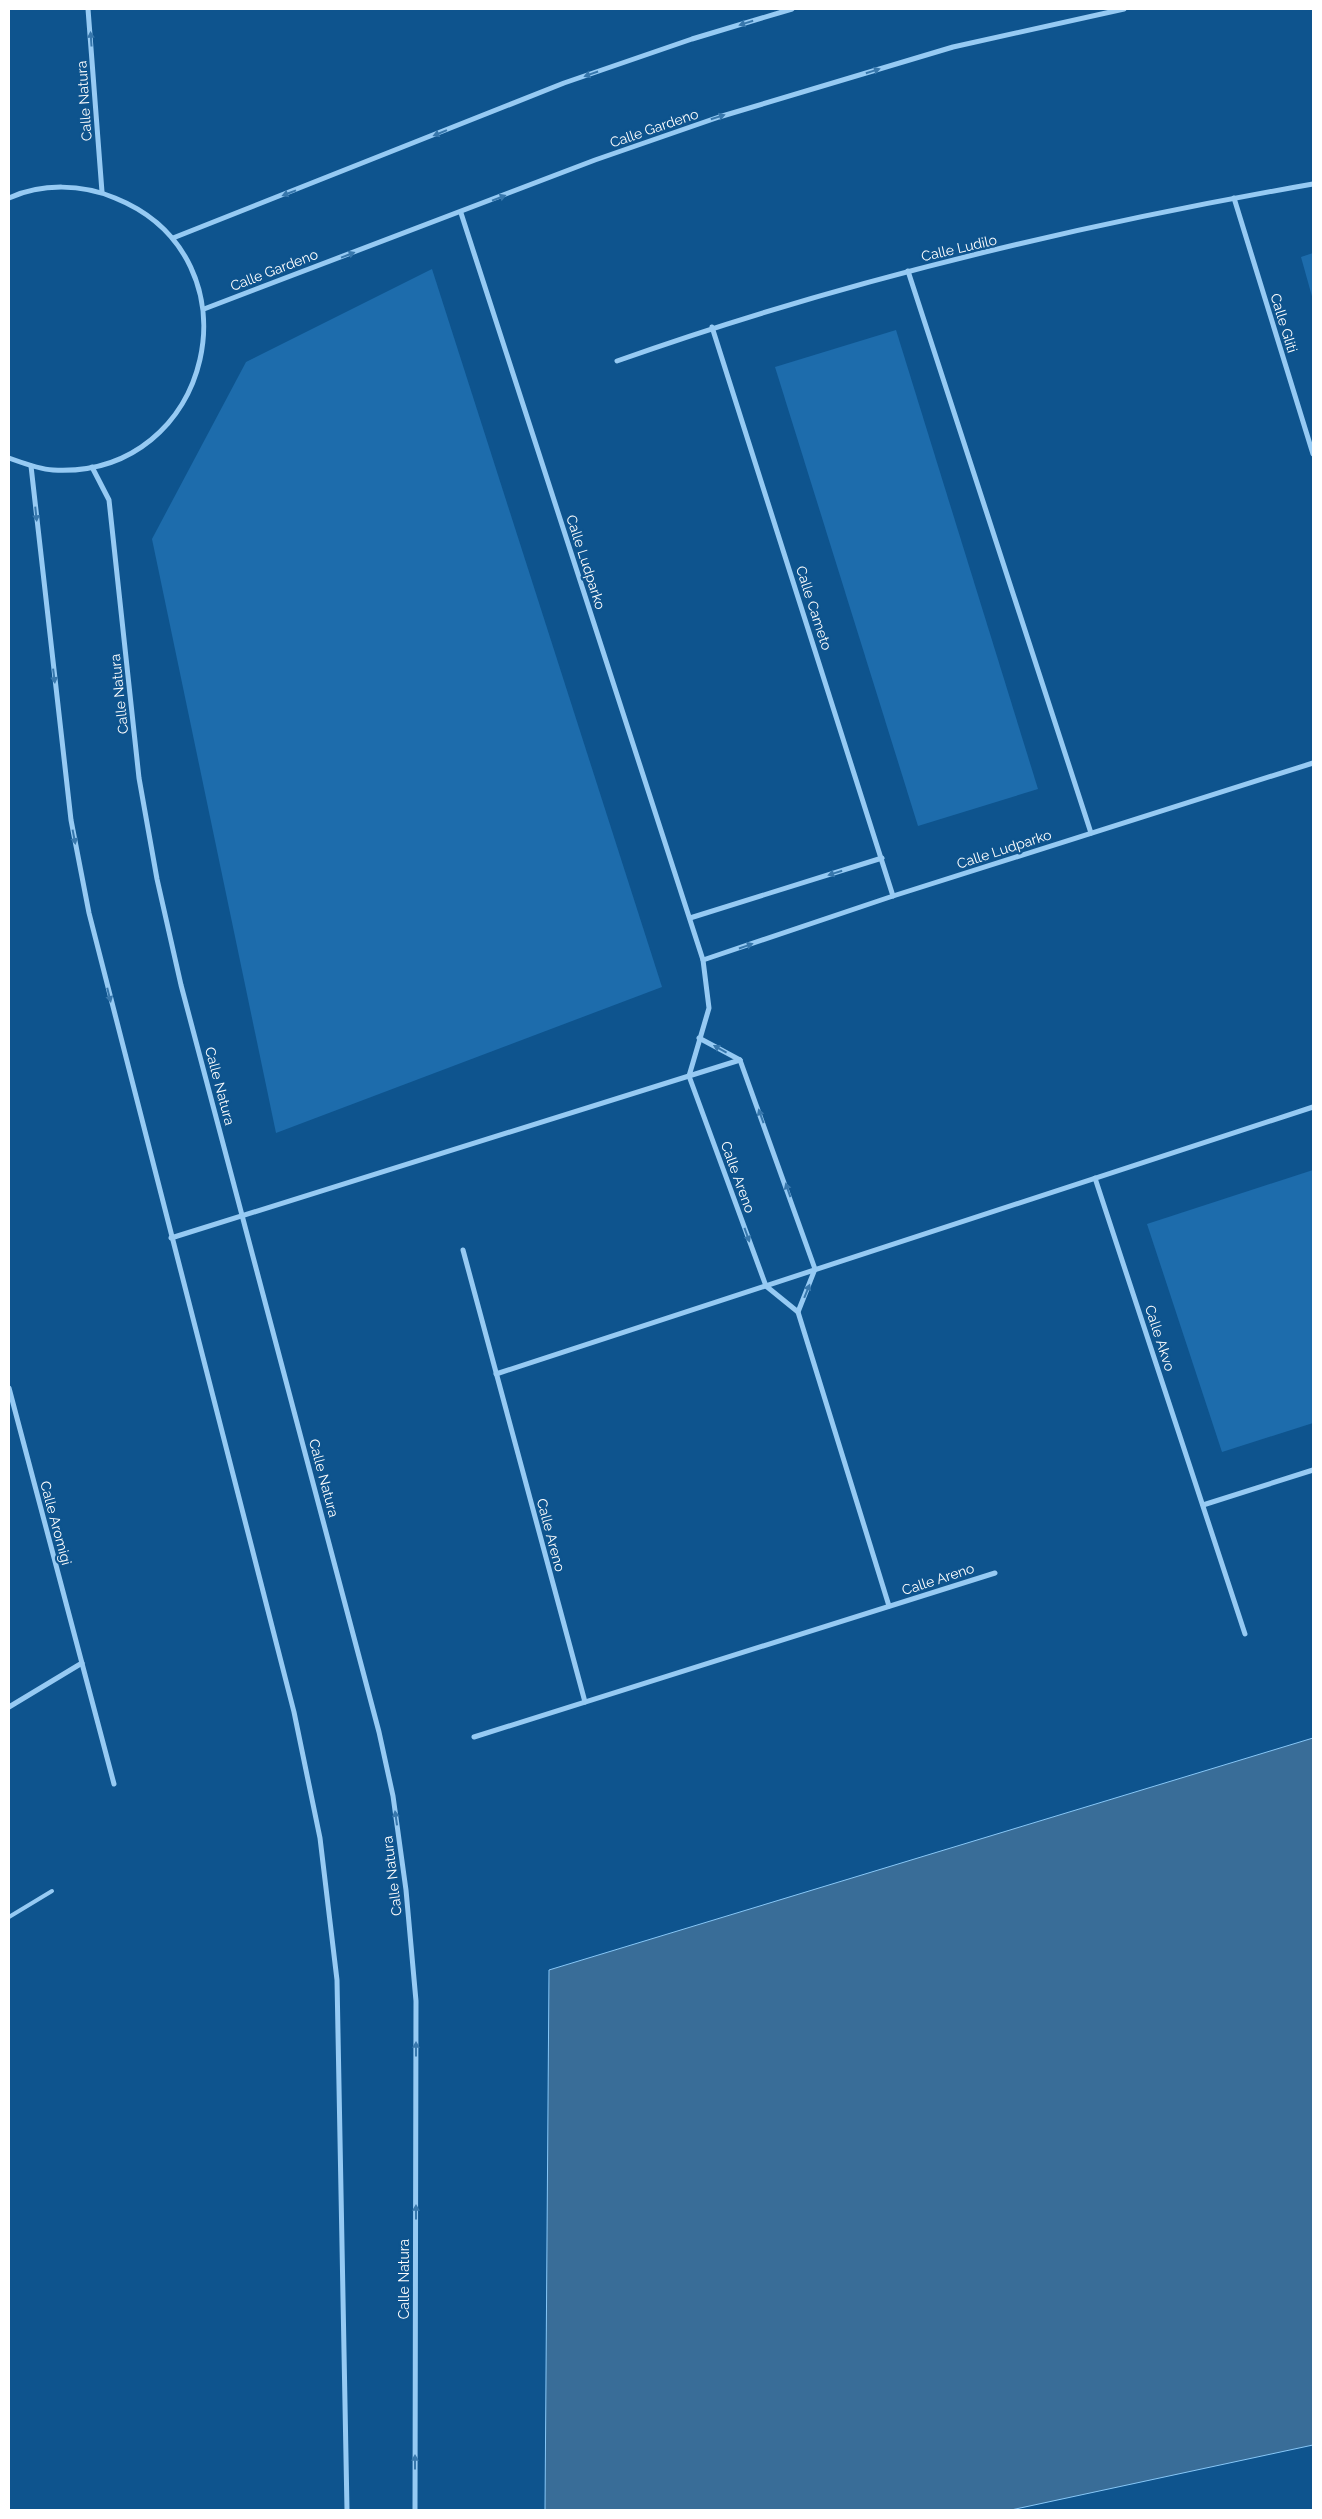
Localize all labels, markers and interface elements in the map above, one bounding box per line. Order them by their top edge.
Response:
one-way arrow [738,19,753,27]
one-way arrow [86,30,94,46]
street label: Calle Natura [73,60,95,142]
one-way arrow [866,67,881,75]
one-way arrow [584,71,599,78]
street label: Calle Gardeno [608,105,700,151]
one-way arrow [710,113,725,121]
one-way arrow [433,130,447,138]
one-way arrow [281,189,296,197]
one-way arrow [492,193,507,201]
street label: Calle Ludilo [920,232,998,264]
street label: Calle Gardeno [228,246,320,294]
one-way arrow [340,251,355,258]
street label: Calle Gliti [1267,291,1301,355]
one-way arrow [32,506,40,522]
street label: Calle Ludparko [563,513,609,611]
street label: Calle Cameto [793,564,835,652]
street label: Calle Natura [107,653,131,735]
one-way arrow [50,668,58,684]
street label: Calle Ludparko [955,826,1053,872]
one-way arrow [71,829,79,845]
one-way arrow [827,869,842,877]
one-way arrow [739,942,754,950]
one-way arrow [105,988,113,1003]
street label: Calle Natura [202,1045,238,1127]
one-way arrow [713,1045,727,1053]
one-way arrow [757,1108,765,1123]
street label: Calle Areno [718,1139,758,1215]
one-way arrow [783,1183,791,1198]
one-way arrow [744,1228,751,1243]
one-way arrow [803,1284,811,1298]
street label: Calle Akvo [1142,1303,1178,1373]
street label: Calle Natura [306,1437,342,1519]
street label: Calle Aromigi [37,1479,75,1567]
street label: Calle Areno [534,1497,568,1573]
street label: Calle Areno [900,1560,976,1598]
one-way arrow [392,1809,400,1825]
street label: Calle Natura [379,1835,405,1917]
one-way arrow [412,2041,420,2057]
one-way arrow [412,2203,420,2219]
street label: Calle Natura [396,2239,412,2319]
one-way arrow [411,2453,419,2469]

